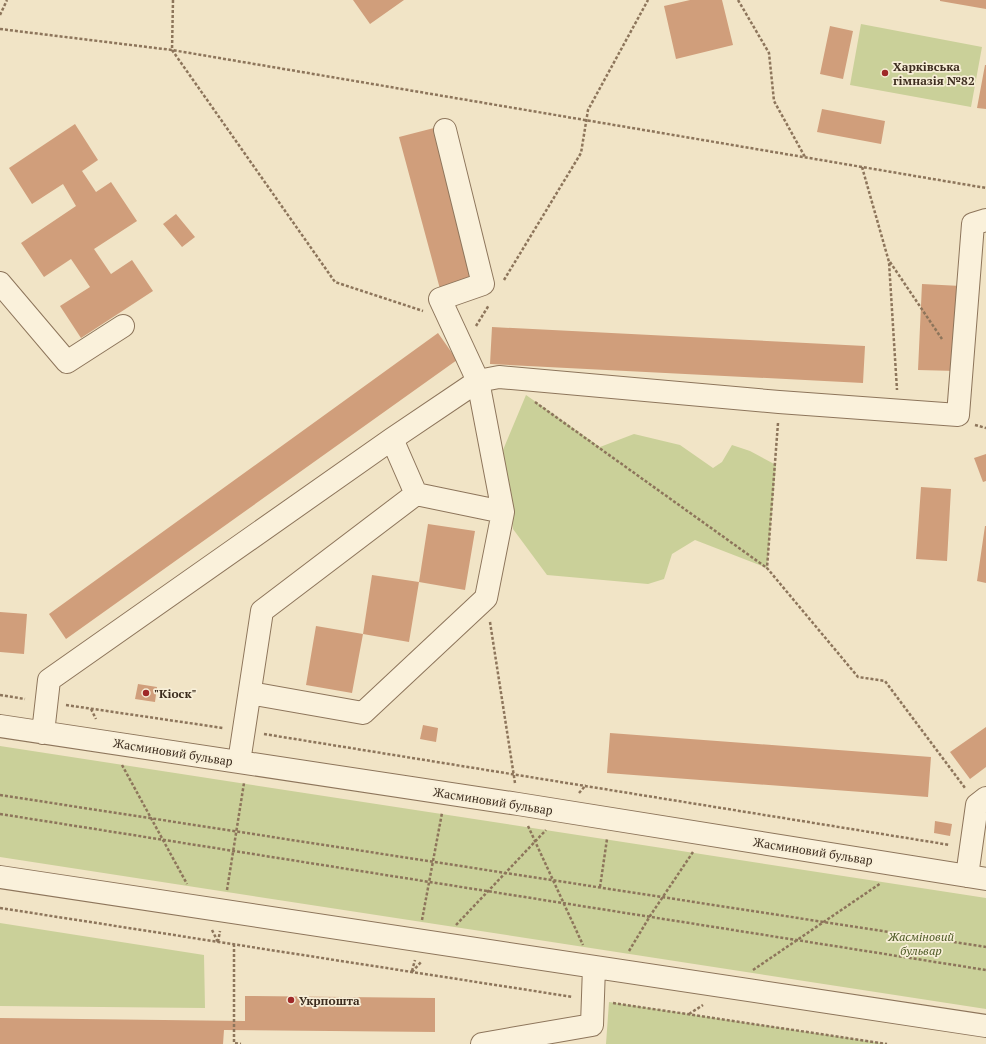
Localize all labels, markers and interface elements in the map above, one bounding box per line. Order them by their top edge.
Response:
place label: Харківська гімназія №82 [893,59,975,88]
marker: Харківська гімназія №82 [880,68,890,78]
place label: "Кіоск" [154,686,197,701]
marker: "Кіоск" [141,688,151,698]
street label: Жасминовий бульвар [112,735,234,769]
street label: Жасминовий бульвар [432,784,554,818]
street label: Жасминовий бульвар [752,834,874,868]
park label: Жасміновий бульвар [887,929,954,958]
place label: Укрпошта [299,993,360,1008]
marker: Укрпошта [286,995,296,1005]

